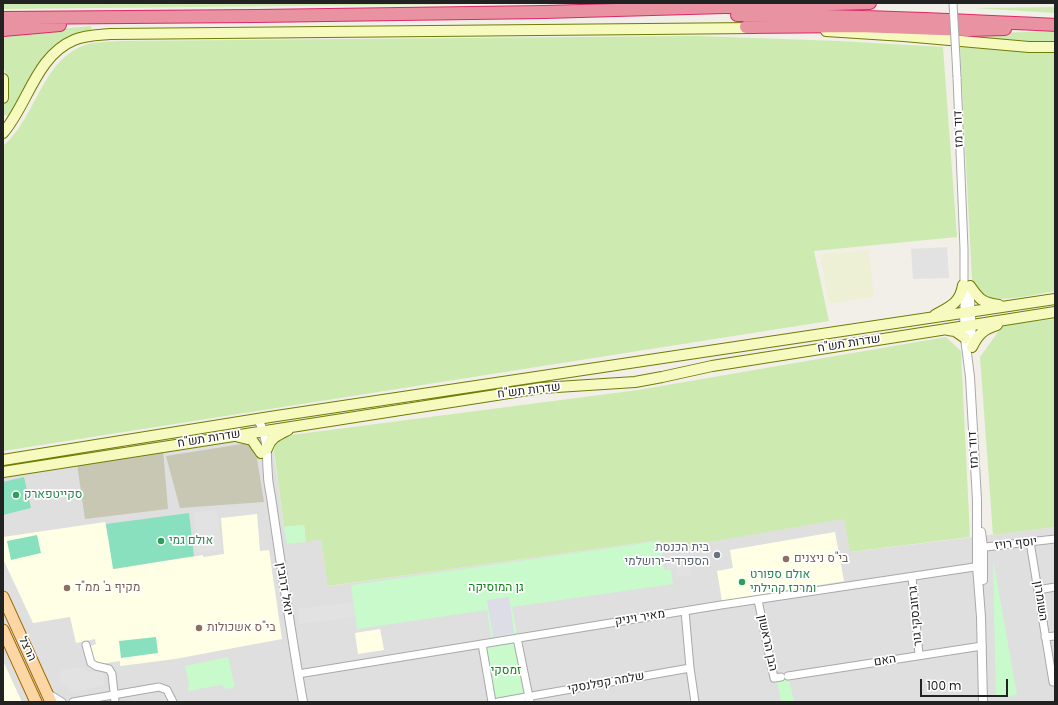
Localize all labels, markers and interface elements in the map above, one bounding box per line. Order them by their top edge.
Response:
street label: דוד רמז [951,110,967,148]
street label: שדרות תש"ח [816,332,882,356]
street label: שדרות תש"ח [497,380,561,402]
street label: שדרות תש"ח [176,427,242,451]
street label: דוד רמז [966,431,982,469]
place label: סקייטפארק [24,488,82,502]
marker: סקייטפארק [11,490,21,500]
place label: אולם גמי [169,534,213,548]
street label: יוסף רויז [994,535,1038,553]
marker: אולם גמי [156,536,166,546]
place label: בית הכנסת הספרדי-ירושלמי [624,541,709,569]
marker: בית הכנסת הספרדי-ירושלמי [712,550,722,560]
place label: בי"ס ניצנים [794,552,848,566]
marker: בי"ס ניצנים [781,554,791,564]
street label: יואל דרובין [273,562,295,616]
place label: אולם ספורט ומרכז קהילתי [750,568,816,596]
marker: אולם ספורט ומרכז קהילתי [737,577,747,587]
street label: השומרון [1030,580,1050,622]
place label: מקיף ב' ממ"ד [75,581,140,595]
park label: גן המוסיקה [468,581,524,595]
marker: מקיף ב' ממ"ד [62,583,72,593]
street label: גרזובסקי גור [906,585,926,647]
street label: מאיר ויניק [614,607,666,629]
street label: הבן הראשון [754,614,780,672]
place label: בי"ס אשכולות [207,621,276,635]
marker: בי"ס אשכולות [194,623,204,633]
street label: הרצל [15,634,39,664]
street label: האם [873,652,897,670]
park label: זמסקי [491,664,521,678]
street label: שלמה קפלנסקי [566,669,646,697]
scale bar [922,671,1010,697]
text: 100 m [927,677,961,694]

